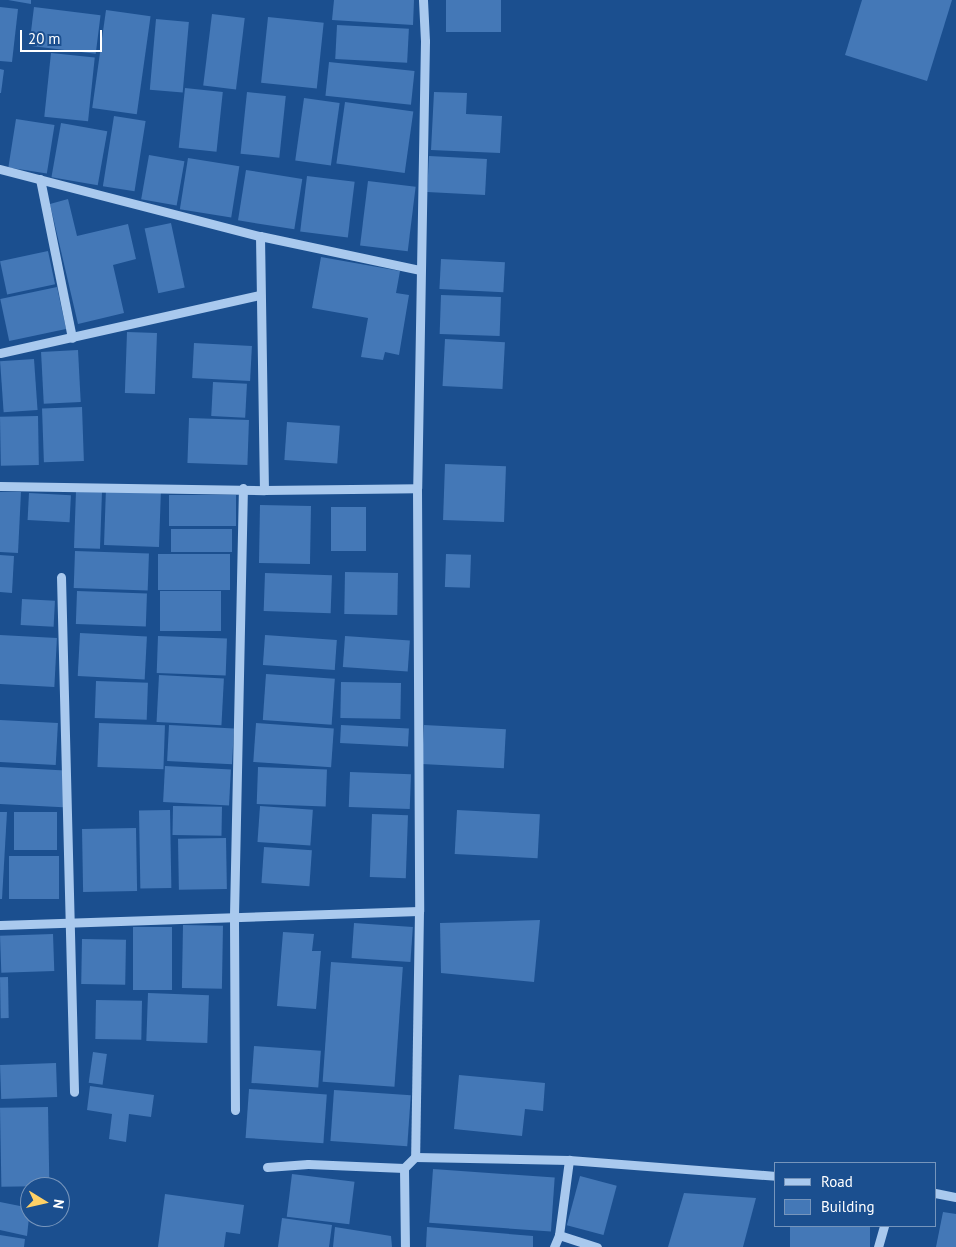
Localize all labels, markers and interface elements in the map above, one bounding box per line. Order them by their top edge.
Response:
scale bar [22,20,105,52]
text: 20 m [28,29,61,48]
legend [774,1162,936,1227]
text: Road [821,1172,853,1191]
north arrow [20,1177,70,1227]
text: Building [821,1197,875,1216]
text: N [49,1198,68,1210]

